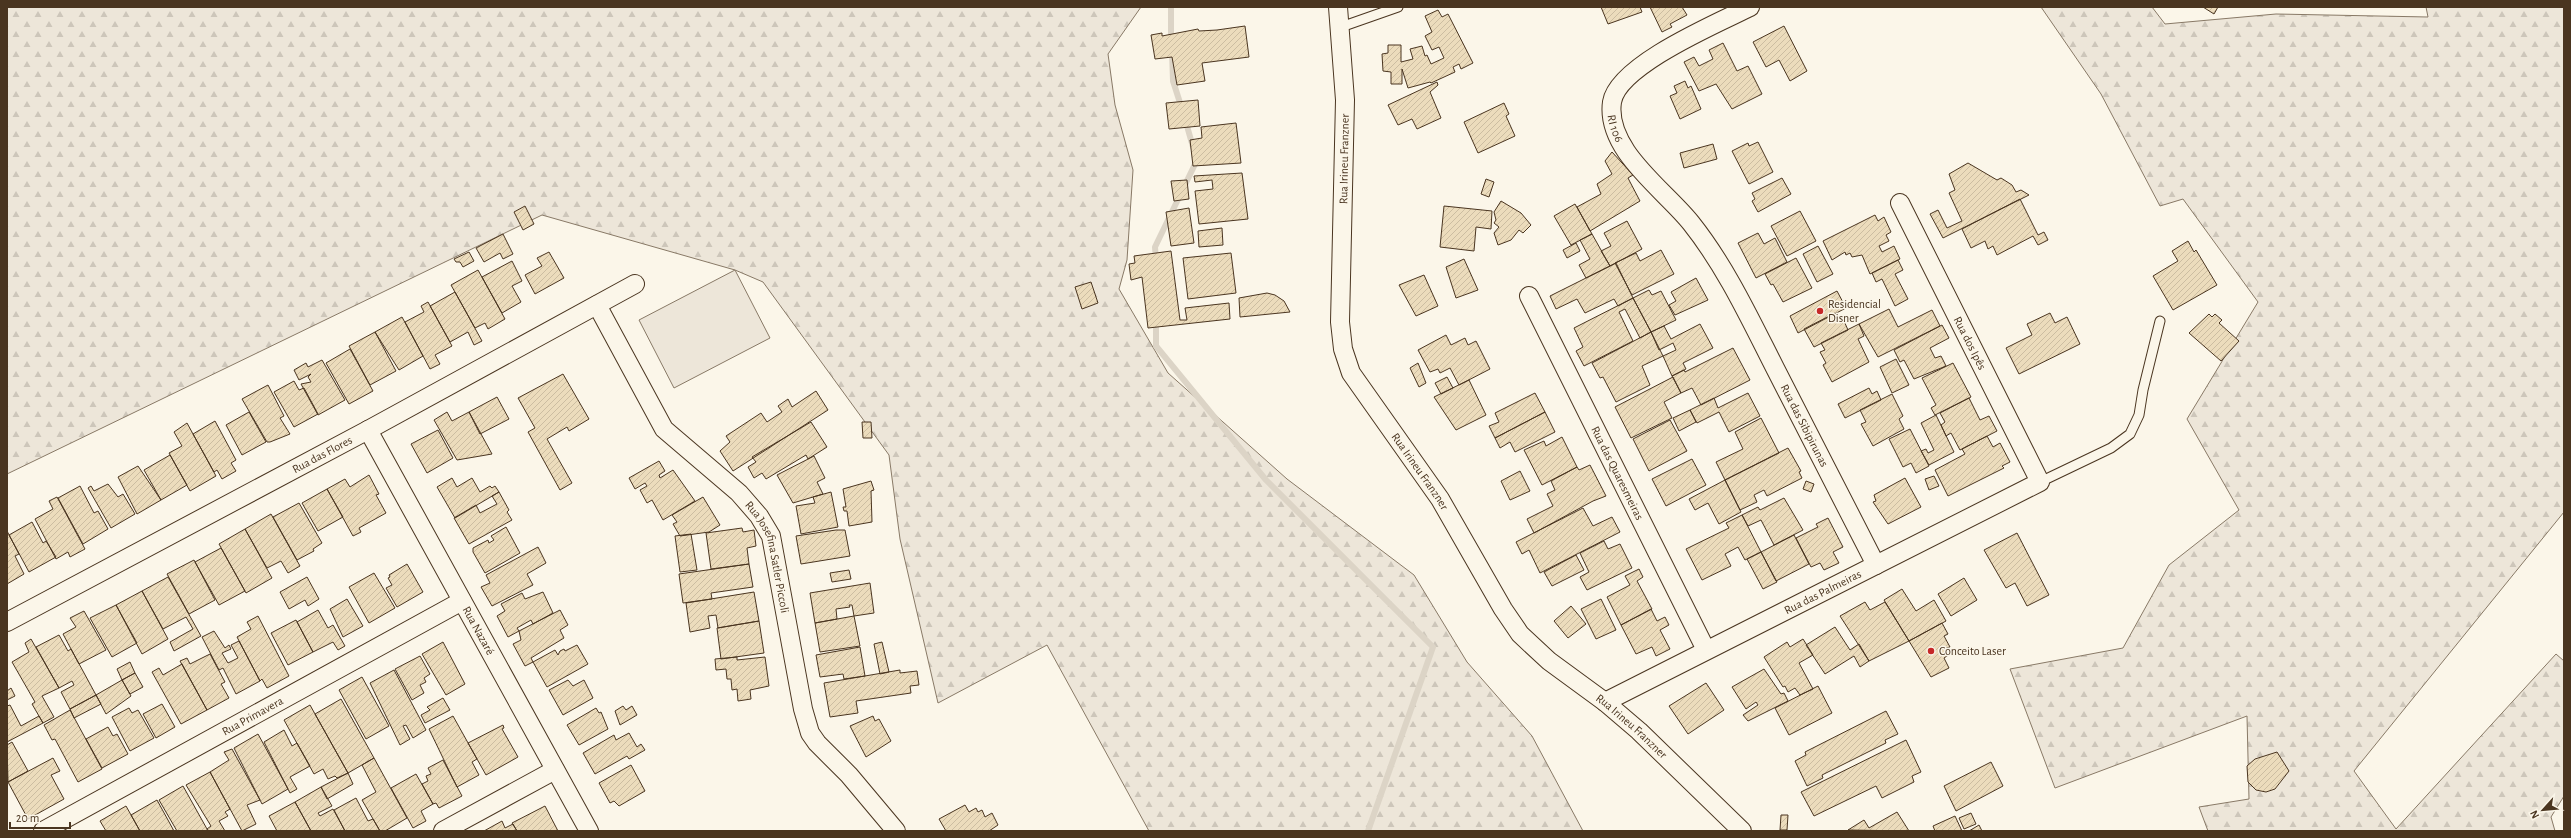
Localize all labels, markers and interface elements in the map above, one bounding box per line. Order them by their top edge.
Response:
street label: Rua Irineu Franzner [1337,114,1351,204]
street label: RI 106 [1606,114,1626,144]
place label: Residencial Disner [1828,298,1881,324]
marker: Residencial Disner [1815,306,1825,316]
street label: Rua dos Ipês [1952,314,1988,372]
street label: Rua das Sibipirunas [1778,382,1831,469]
street label: Rua das Quaresmeiras [1589,424,1646,522]
street label: Rua Irineu Franzner [1389,431,1451,512]
street label: Rua das Flores [290,434,354,475]
street label: Rua Josefina Satler Piccoli [743,499,791,614]
street label: Rua das Palmeiras [1782,567,1863,616]
street label: Rua Nazaré [460,604,497,657]
place label: Conceito Laser [1939,645,2006,657]
marker: Conceito Laser [1926,646,1936,656]
street label: Rua Irineu Franzner [1594,692,1669,761]
street label: Rua Primavera [220,694,285,738]
north arrow [2523,790,2563,830]
scale bar [10,804,70,830]
text: N [2528,808,2541,820]
text: 20 m [16,812,39,824]

